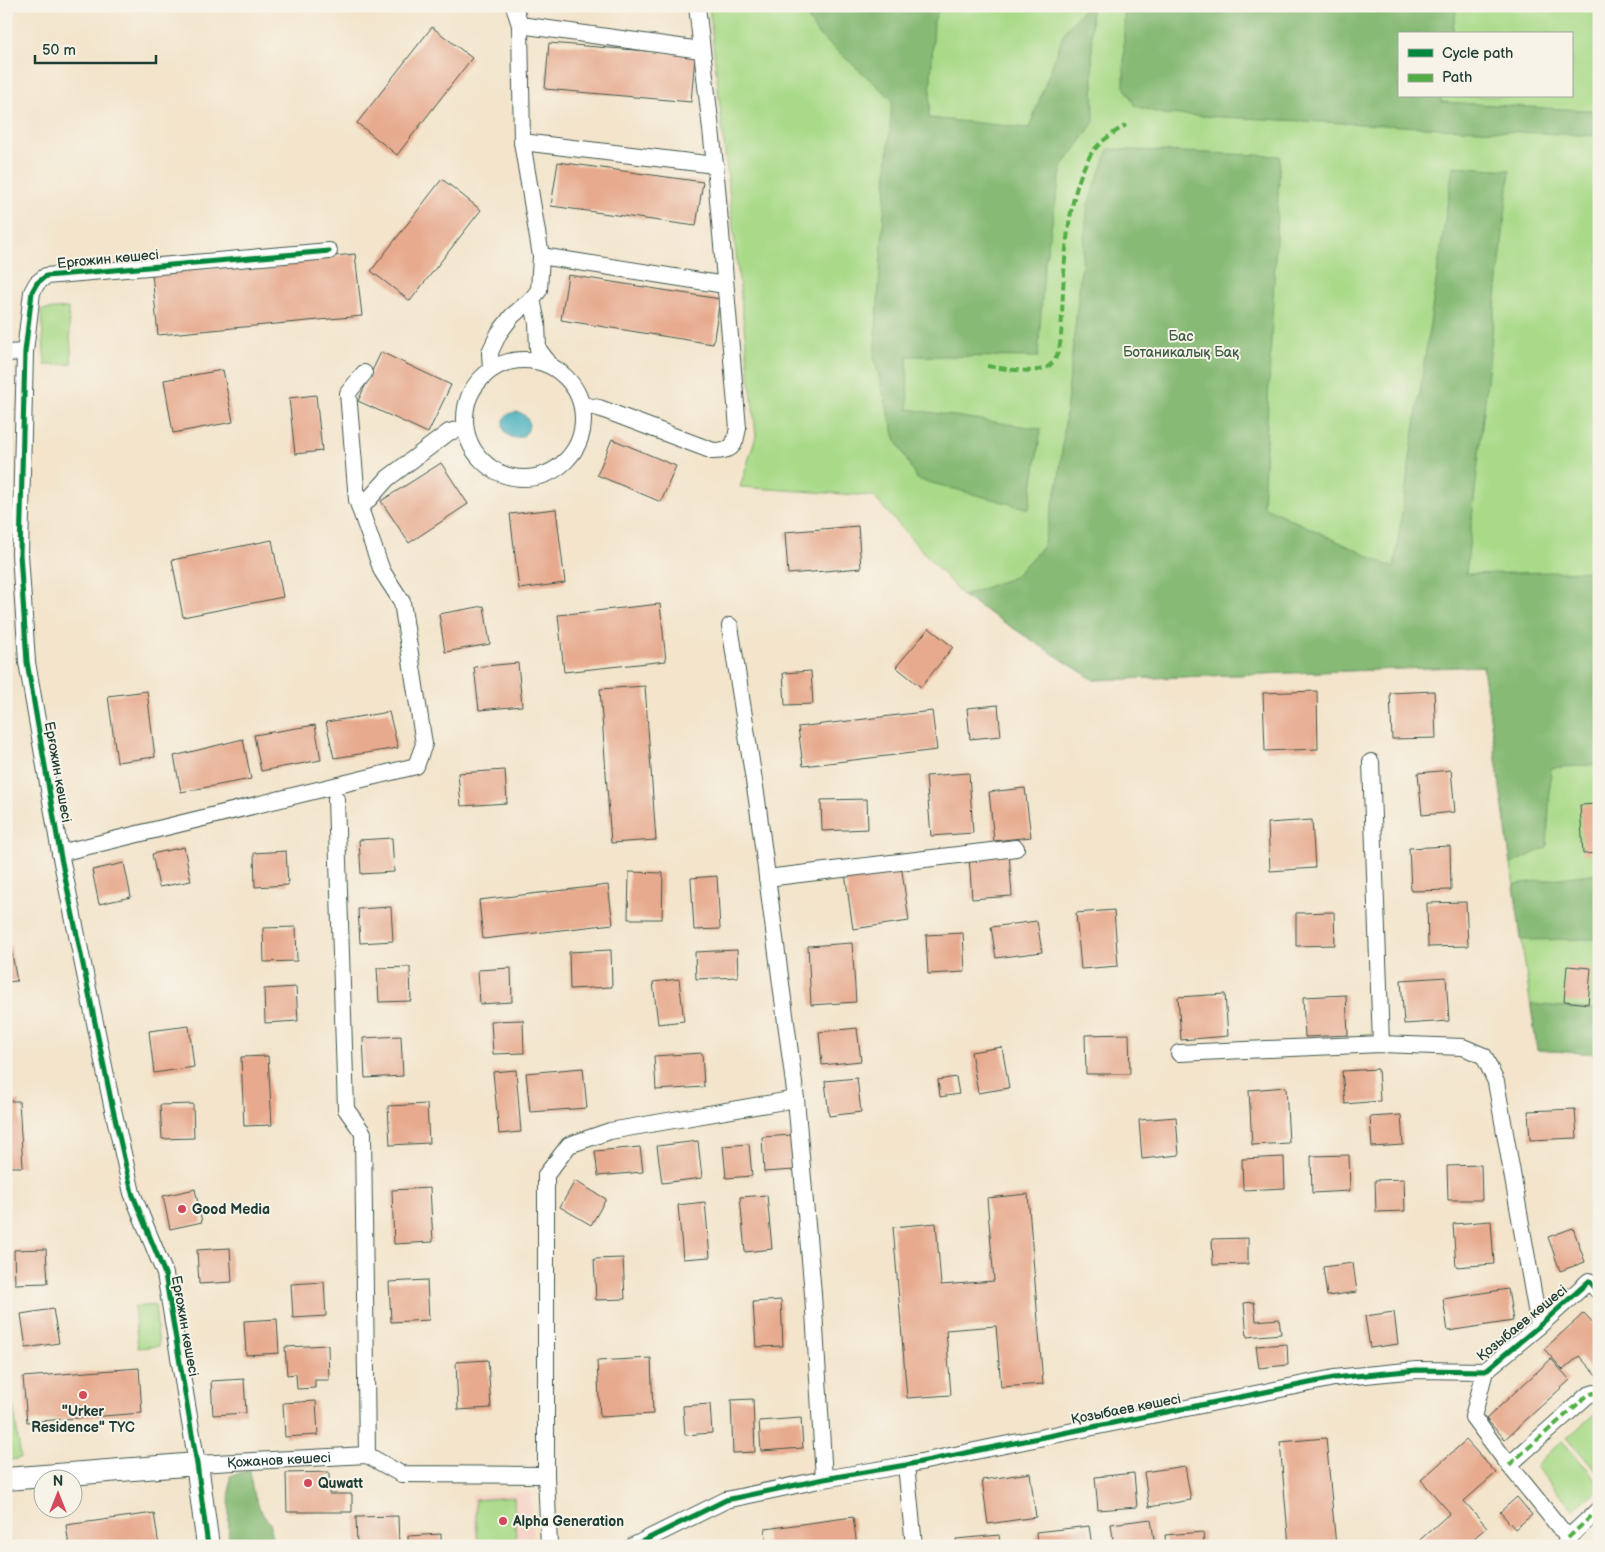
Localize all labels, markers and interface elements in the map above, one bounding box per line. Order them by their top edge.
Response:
scale bar [35,32,156,64]
legend [1398,32,1572,98]
text: 50 m [42,41,76,60]
text: Cycle path [1442,44,1513,63]
text: Path [1442,68,1472,87]
street label: Ерғожин көшесі [56,246,160,272]
park label: Бас Ботаникалық Бақ [1123,328,1239,361]
street label: Ерғожин көшесі [41,720,75,824]
place label: Good Media [192,1201,270,1218]
marker: Good Media [176,1203,188,1215]
street label: Ерғожин көшесі [168,1274,202,1378]
street label: Қозыбаев көшесі [1473,1281,1571,1365]
marker: "Urker Residence" ТҮС [77,1389,89,1401]
street label: Қозыбаев көшесі [1070,1390,1182,1428]
place label: "Urker Residence" ТҮС [31,1403,135,1436]
street label: Қожанов көшесі [226,1448,331,1471]
north arrow [32,1470,82,1520]
text: N [53,1473,63,1490]
place label: Quwatt [318,1475,363,1492]
marker: Quwatt [302,1477,314,1489]
place label: Alpha Generation [512,1513,624,1530]
marker: Alpha Generation [497,1515,509,1527]

